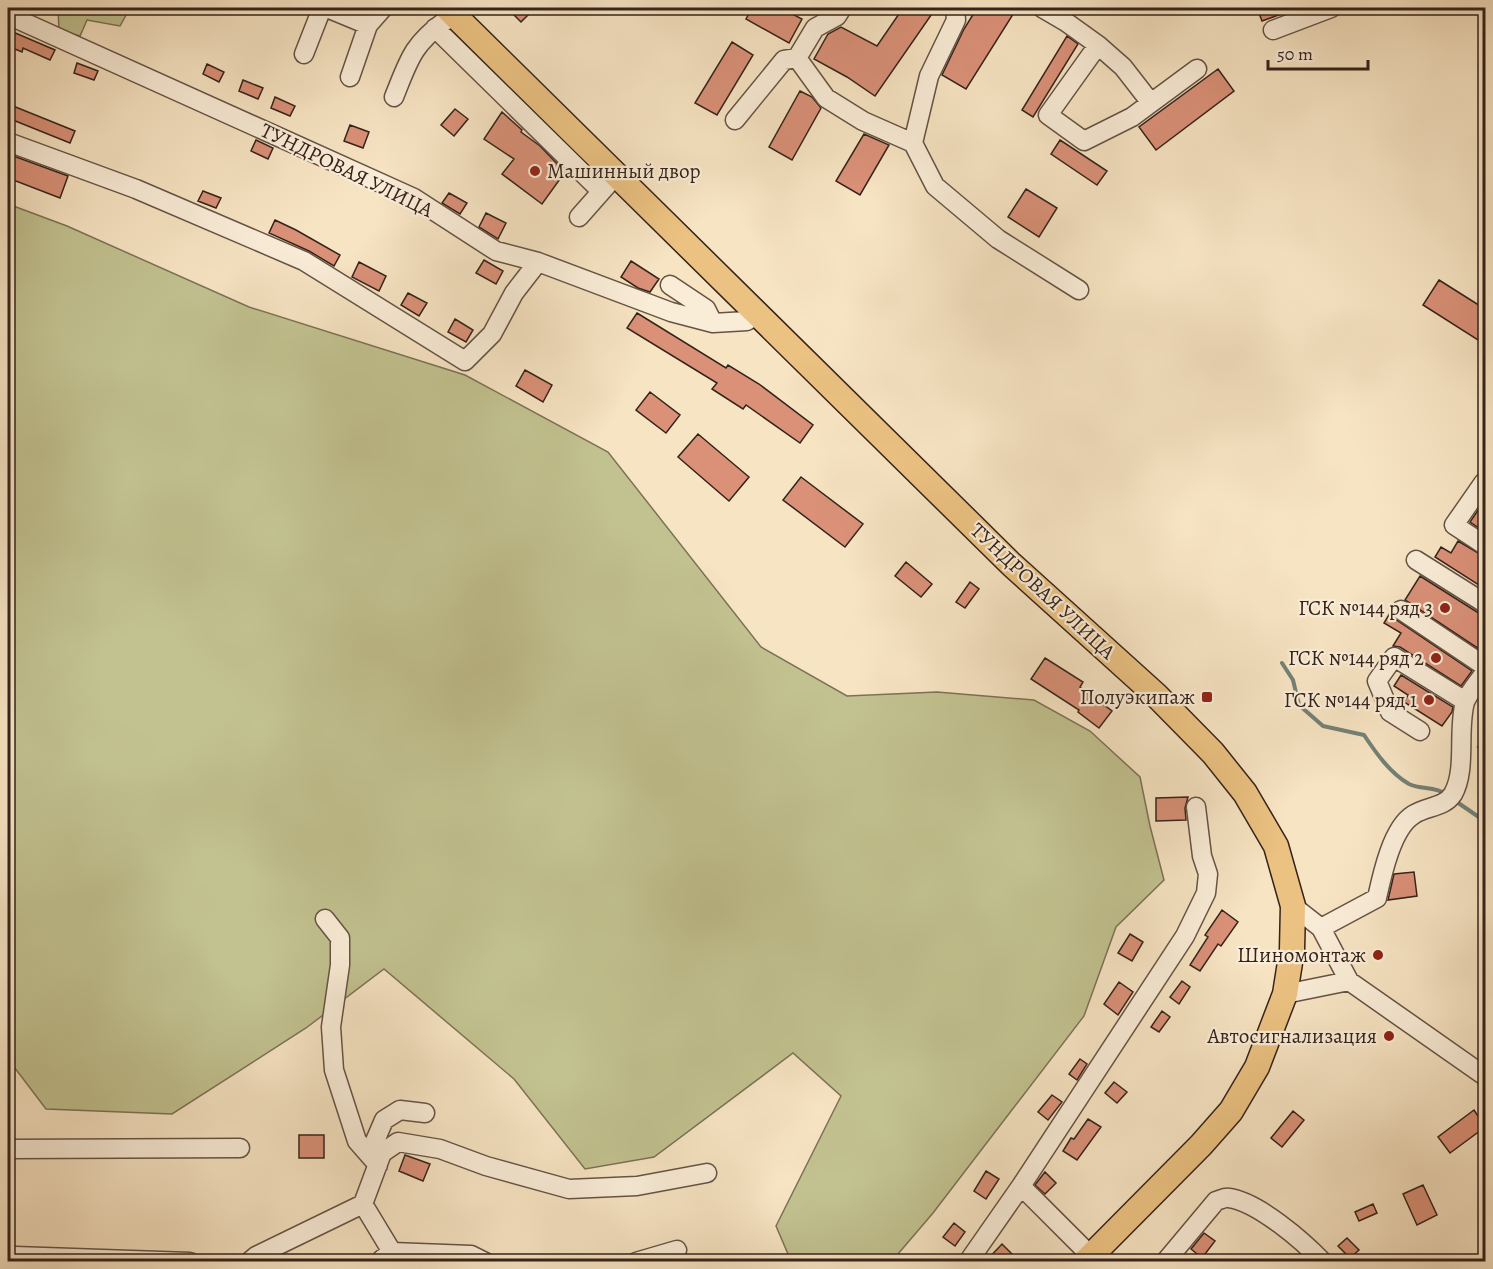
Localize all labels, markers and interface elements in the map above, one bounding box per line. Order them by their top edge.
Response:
scale bar [1268,33,1368,71]
text: 50 m [1277,42,1313,66]
street label: ТУНДРОВАЯ УЛИЦА [256,116,439,224]
place label: Машинный двор [547,157,701,185]
marker: Машинный двор [528,164,542,178]
street label: ТУНДРОВАЯ УЛИЦА [964,516,1122,666]
place label: ГСК №144 ряд 3 [1298,594,1433,622]
marker: ГСК №144 ряд 3 [1438,601,1452,615]
place label: ГСК №144 ряд 2 [1288,644,1424,672]
marker: ГСК №144 ряд 2 [1429,651,1443,665]
place label: Полуэкипаж [1080,683,1195,711]
place label: ГСК №144 ряд 1 [1284,686,1417,714]
marker: Полуэкипаж [1200,690,1214,704]
marker: ГСК №144 ряд 1 [1422,693,1436,707]
place label: Шиномонтаж [1237,941,1366,969]
marker: Шиномонтаж [1371,948,1385,962]
place label: Автосигнализация [1207,1022,1377,1050]
marker: Автосигнализация [1382,1029,1396,1043]

